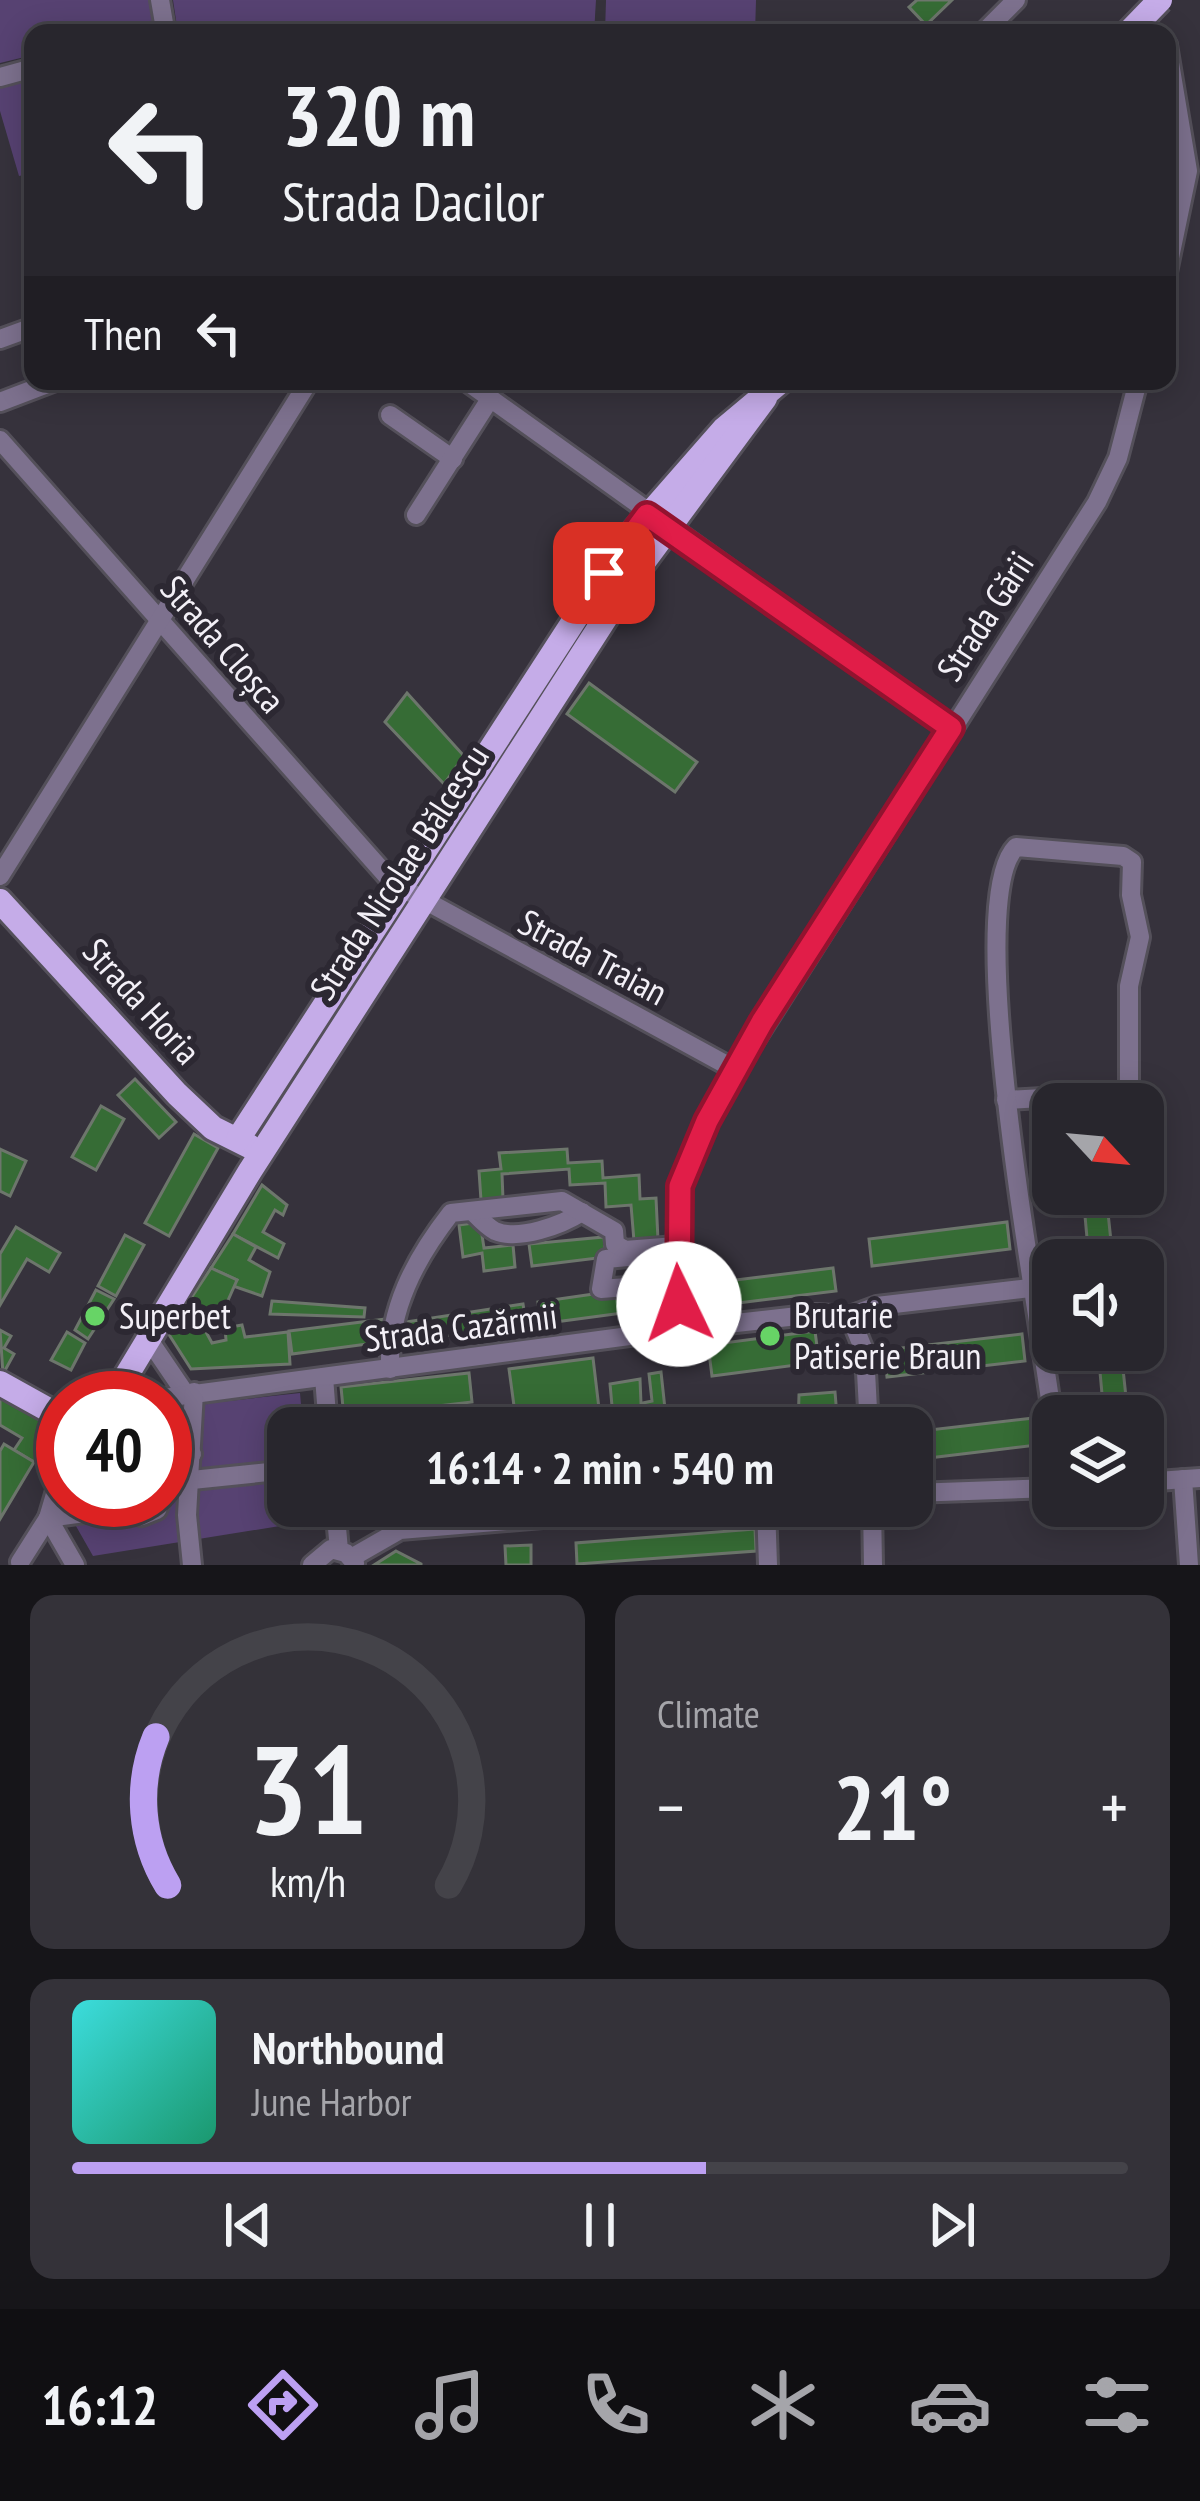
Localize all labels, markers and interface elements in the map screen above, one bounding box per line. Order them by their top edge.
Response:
text: 320 m [282,60,475,169]
icon: left [84,72,240,228]
text: Strada Dacilor [282,166,544,236]
icon: left [186,300,252,366]
text: Then [84,304,162,362]
pin [553,522,655,624]
icon: arrive [571,540,637,606]
street label: Strada Gării [925,542,1044,689]
street label: Strada Cloșca [151,565,296,722]
street label: Strada Nicolae Bălcescu [299,735,499,1008]
street label: Strada Traian [511,898,676,1015]
street label: Strada Horia [73,928,211,1074]
north arrow [1032,1083,1164,1215]
map controls [1032,1083,1164,1527]
button: sound [1032,1239,1164,1371]
position arrow [616,1241,742,1367]
street label: Strada Cazărmii [362,1291,560,1362]
place label: Brutarie Patiserie Braun [794,1291,981,1379]
place label: Superbet [119,1292,231,1339]
marker: Superbet [82,1303,108,1329]
marker: Brutarie Patiserie Braun [757,1323,783,1349]
speed limit sign: 40 [36,1371,192,1527]
button: layers [1032,1395,1164,1527]
text: 16:14 · 2 min · 540 m [426,1438,774,1496]
text: Climate [657,1688,760,1739]
text: 31 [248,1707,367,1868]
text: 21° [833,1748,952,1865]
text: − [657,1764,684,1849]
text: + [1101,1764,1128,1849]
text: km/h [269,1853,346,1909]
text: Northbound [252,2018,444,2076]
text: June Harbor [252,2076,411,2127]
icon: previous [215,2192,281,2258]
icon: pause [567,2192,633,2258]
icon: next [919,2192,985,2258]
icon: directions [241,2363,325,2447]
icon: music [408,2363,492,2447]
icon: phone [574,2363,658,2447]
icon: climate [741,2363,825,2447]
icon: car [908,2363,992,2447]
icon: filters [1075,2363,1159,2447]
text: 16:12 [41,2370,158,2440]

